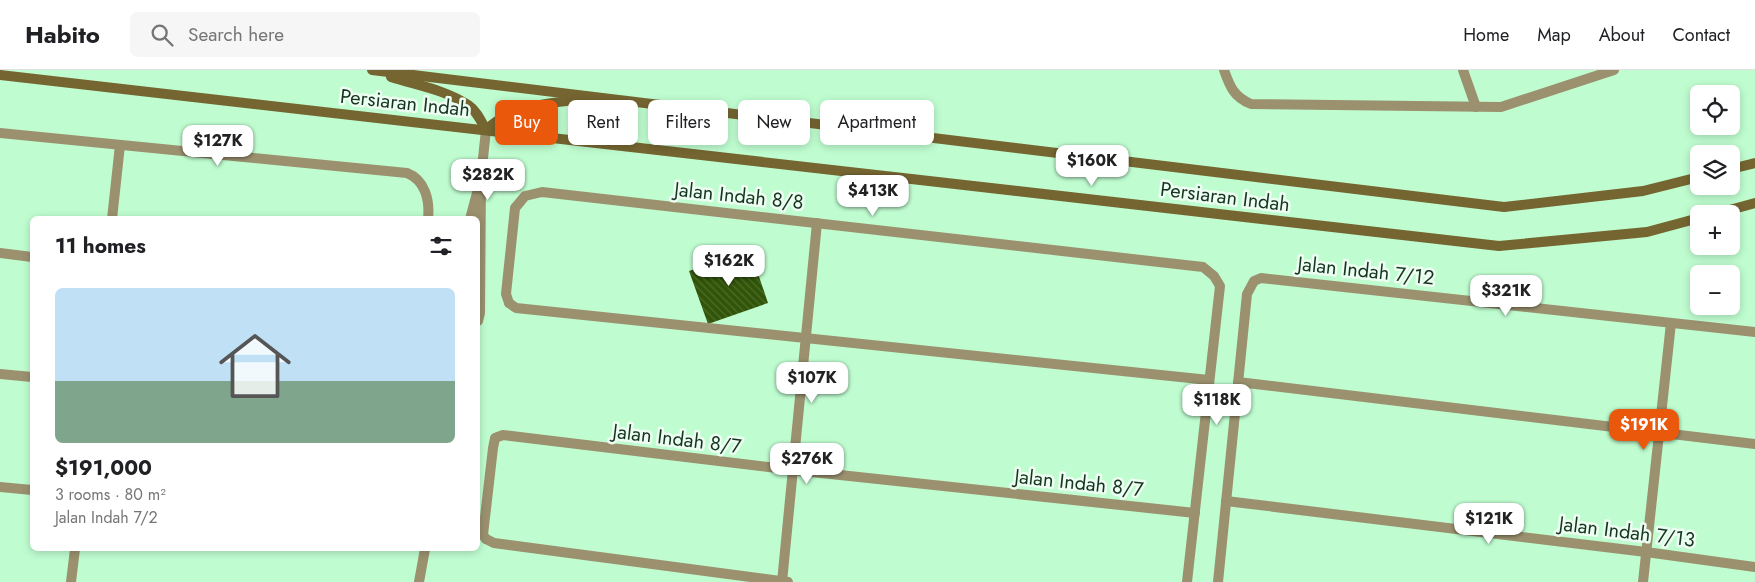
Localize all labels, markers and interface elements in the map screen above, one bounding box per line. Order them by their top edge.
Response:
search box [130,12,480,57]
text: Habito [25,17,100,52]
icon: search [148,21,176,49]
text: Search here [188,21,284,48]
text: Home [1463,22,1509,48]
text: Map [1537,22,1571,48]
text: About [1599,22,1644,48]
text: Contact [1672,22,1730,48]
street label: Persiaran Indah [339,82,471,124]
map controls [1690,85,1740,315]
button: locate [1690,85,1740,135]
chip: Buy [495,100,558,145]
chip: Rent [568,100,638,145]
chip: Filters [648,100,728,145]
chip: New [738,100,810,145]
chip: Apartment [820,100,934,145]
pin: $127K [183,124,253,167]
text: $127K [193,129,243,152]
pin: $160K [1057,144,1127,187]
button: layers [1690,145,1740,195]
text: $160K [1067,149,1117,172]
pin: $282K [453,158,523,201]
text: $282K [462,163,514,186]
street label: Jalan Indah 8/8 [670,174,805,217]
pin: $413K [838,174,908,217]
street label: Persiaran Indah [1159,175,1291,219]
text: $413K [848,179,898,202]
button: + [1690,205,1740,255]
text: 11 homes [55,231,146,261]
icon: filters [427,232,455,260]
pin: $162K [694,244,764,287]
text: $162K [704,249,754,272]
street label: Jalan Indah 7/12 [1293,249,1436,293]
button: − [1690,265,1740,315]
pin: $321K [1471,274,1541,317]
text: $321K [1481,279,1531,302]
icon: home [210,321,300,411]
pin: $107K [777,362,847,404]
text: $107K [787,366,837,389]
pin: $118K [1182,384,1252,426]
text: $118K [1193,388,1241,411]
pin: $191K [1609,408,1679,451]
text: $191K [1620,413,1668,436]
street label: Jalan Indah 8/7 [608,416,744,461]
pin: $276K [772,442,842,485]
text: $276K [781,447,833,470]
text: $191,000 [55,453,152,483]
street label: Jalan Indah 8/7 [1010,461,1145,504]
text: 3 rooms · 80 m² [55,483,166,506]
pin: $121K [1454,502,1524,545]
text: Jalan Indah 7/2 [55,506,158,529]
text: $121K [1465,507,1513,530]
street label: Jalan Indah 7/13 [1554,509,1697,555]

